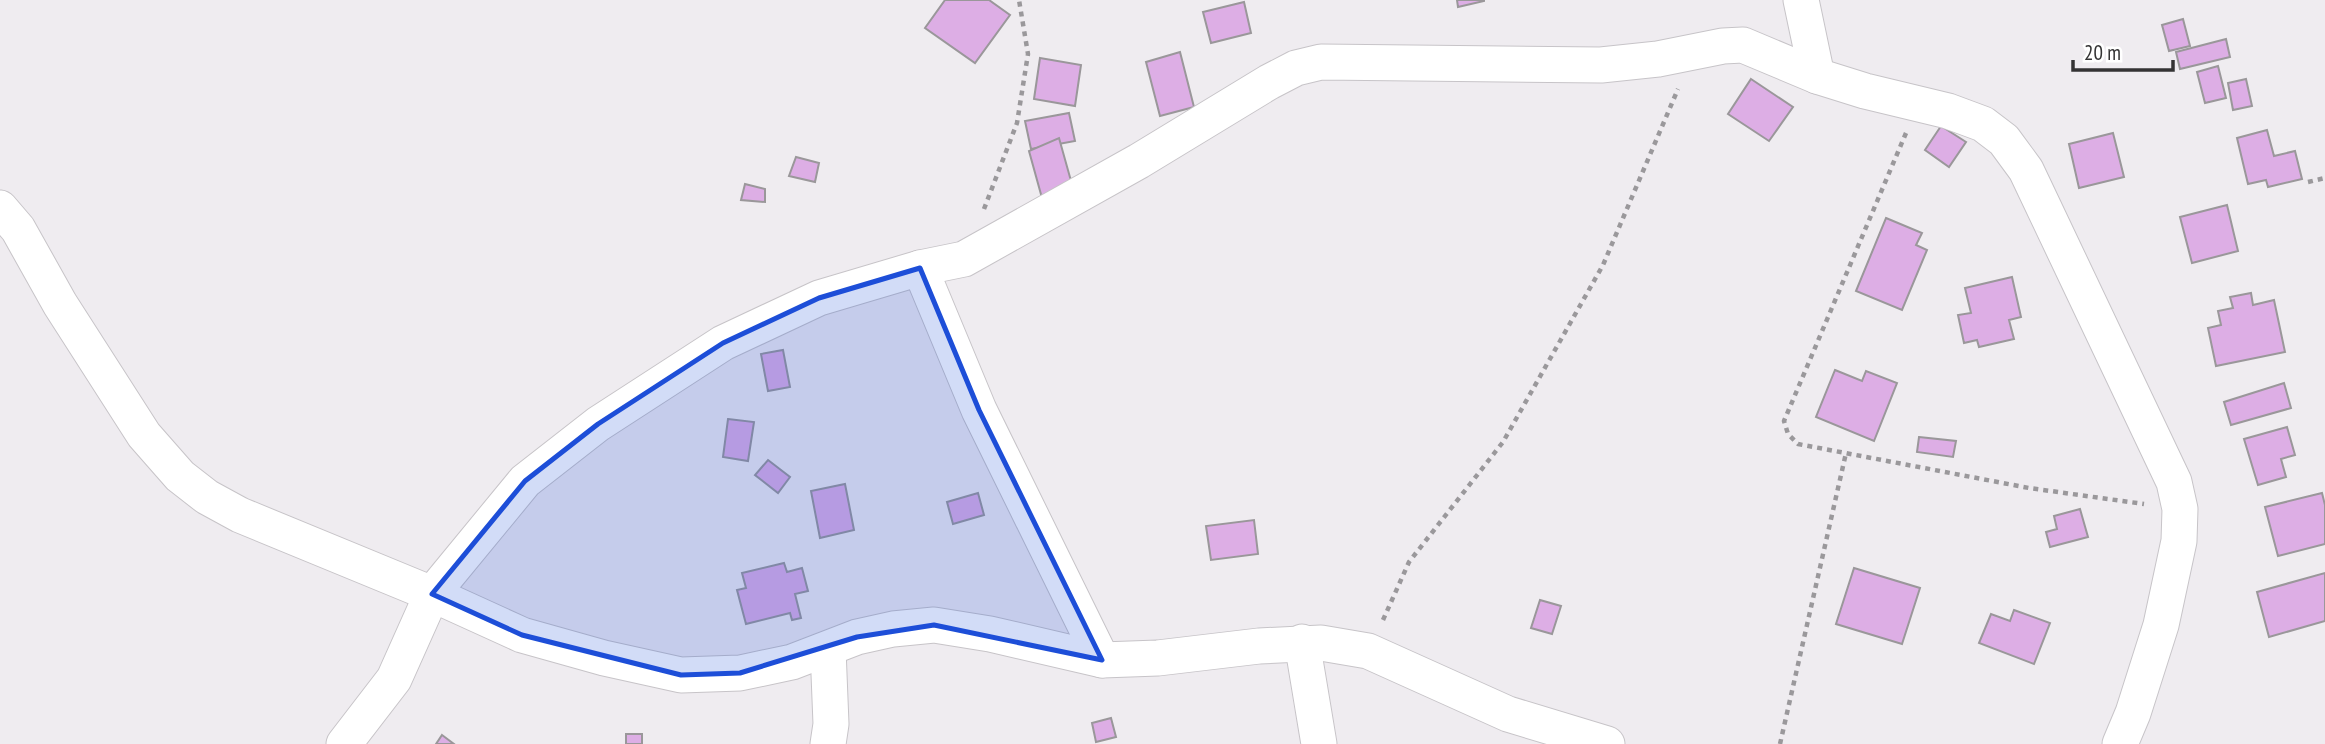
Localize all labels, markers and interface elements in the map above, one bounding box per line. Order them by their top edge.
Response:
scale bar [2073,28,2173,72]
text: 20 m [2084,39,2121,66]

